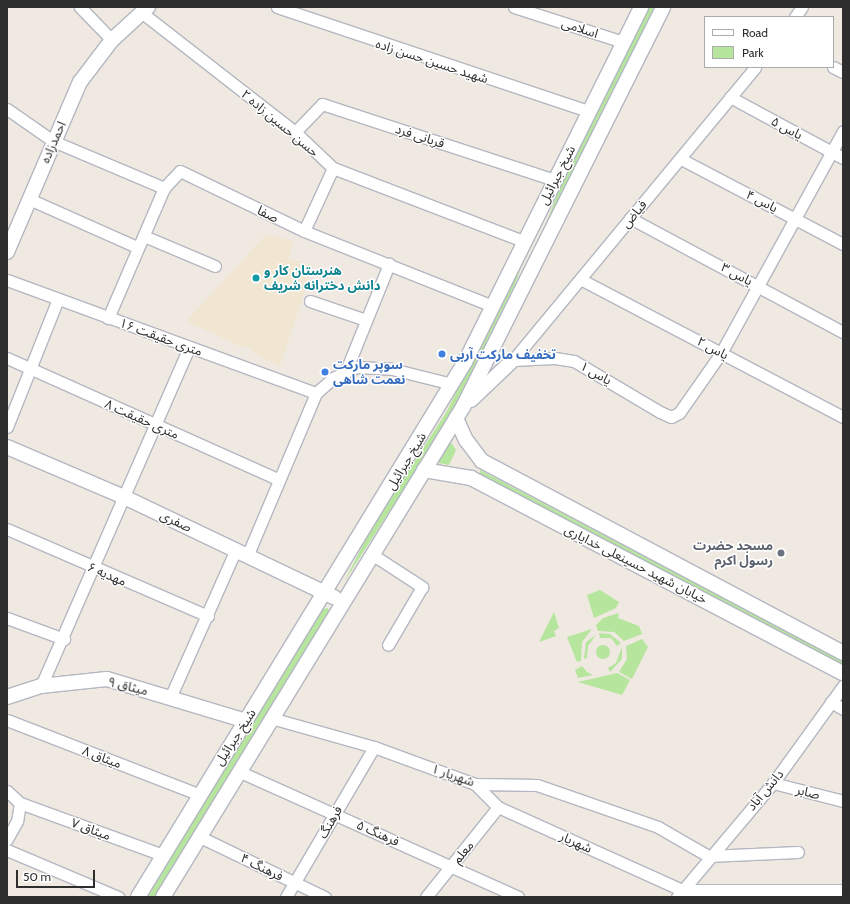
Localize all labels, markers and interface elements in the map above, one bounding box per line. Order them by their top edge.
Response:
street label: اسلامی [560,15,600,41]
legend [704,16,834,68]
text: Road [742,25,768,40]
street label: شهید حسین حسن زاده [374,35,490,87]
text: Park [742,45,764,60]
street label: حسن حسین زاده ۲ [238,86,322,160]
street label: یاس ۵ [768,113,806,143]
street label: احمدزاده [37,119,69,165]
street label: قربانی فرد [394,121,446,151]
street label: شیخ جبرائیل [535,143,579,207]
street label: یاس ۴ [743,186,781,216]
street label: فیاض [618,197,650,231]
street label: صفا [255,202,281,226]
street label: یاس ۳ [718,259,756,289]
place label: هنرستان کار و دانش دخترانه شریف [264,263,381,294]
marker: هنرستان کار و دانش دخترانه شریف [251,273,261,283]
street label: ۱۶ متری حقیقت [117,315,205,359]
street label: یاس ۲ [694,333,732,363]
place label: تخفیف مارکت آربی [450,346,556,362]
marker: تخفیف مارکت آربی [437,349,447,359]
place label: سوپر مارکت نعمت شاهی [333,357,405,388]
street label: یاس ۱ [577,358,615,388]
marker: سوپر مارکت نعمت شاهی [320,367,330,377]
street label: ۸ متری حقیقت [102,396,182,442]
street label: شیخ جبرائیل [383,429,429,493]
street label: صفری [158,507,194,535]
street label: خیابان شهید حسینعلی خدایاری [562,521,710,607]
place label: مسجد حضرت رسول اکرم [693,538,773,569]
marker: مسجد حضرت رسول اکرم [776,548,786,558]
street label: مهدیه ۶ [85,559,129,589]
street label: میثاق ۹ [106,674,150,698]
street label: شیخ جبرائیل [211,706,259,768]
street label: میثاق ۸ [80,742,124,772]
street label: شهریار ۱ [429,760,477,790]
street label: دانش آباد [743,766,787,814]
street label: صابر [794,782,822,802]
street label: فرهنگ [314,803,346,841]
street label: میثاق ۷ [69,815,113,843]
street label: فرهنگ ۵ [354,817,402,849]
street label: شهریار [557,828,595,856]
street label: معلم [449,837,477,867]
street label: فرهنگ ۴ [238,850,286,884]
scale bar [18,862,97,888]
text: 50 m [23,869,51,884]

